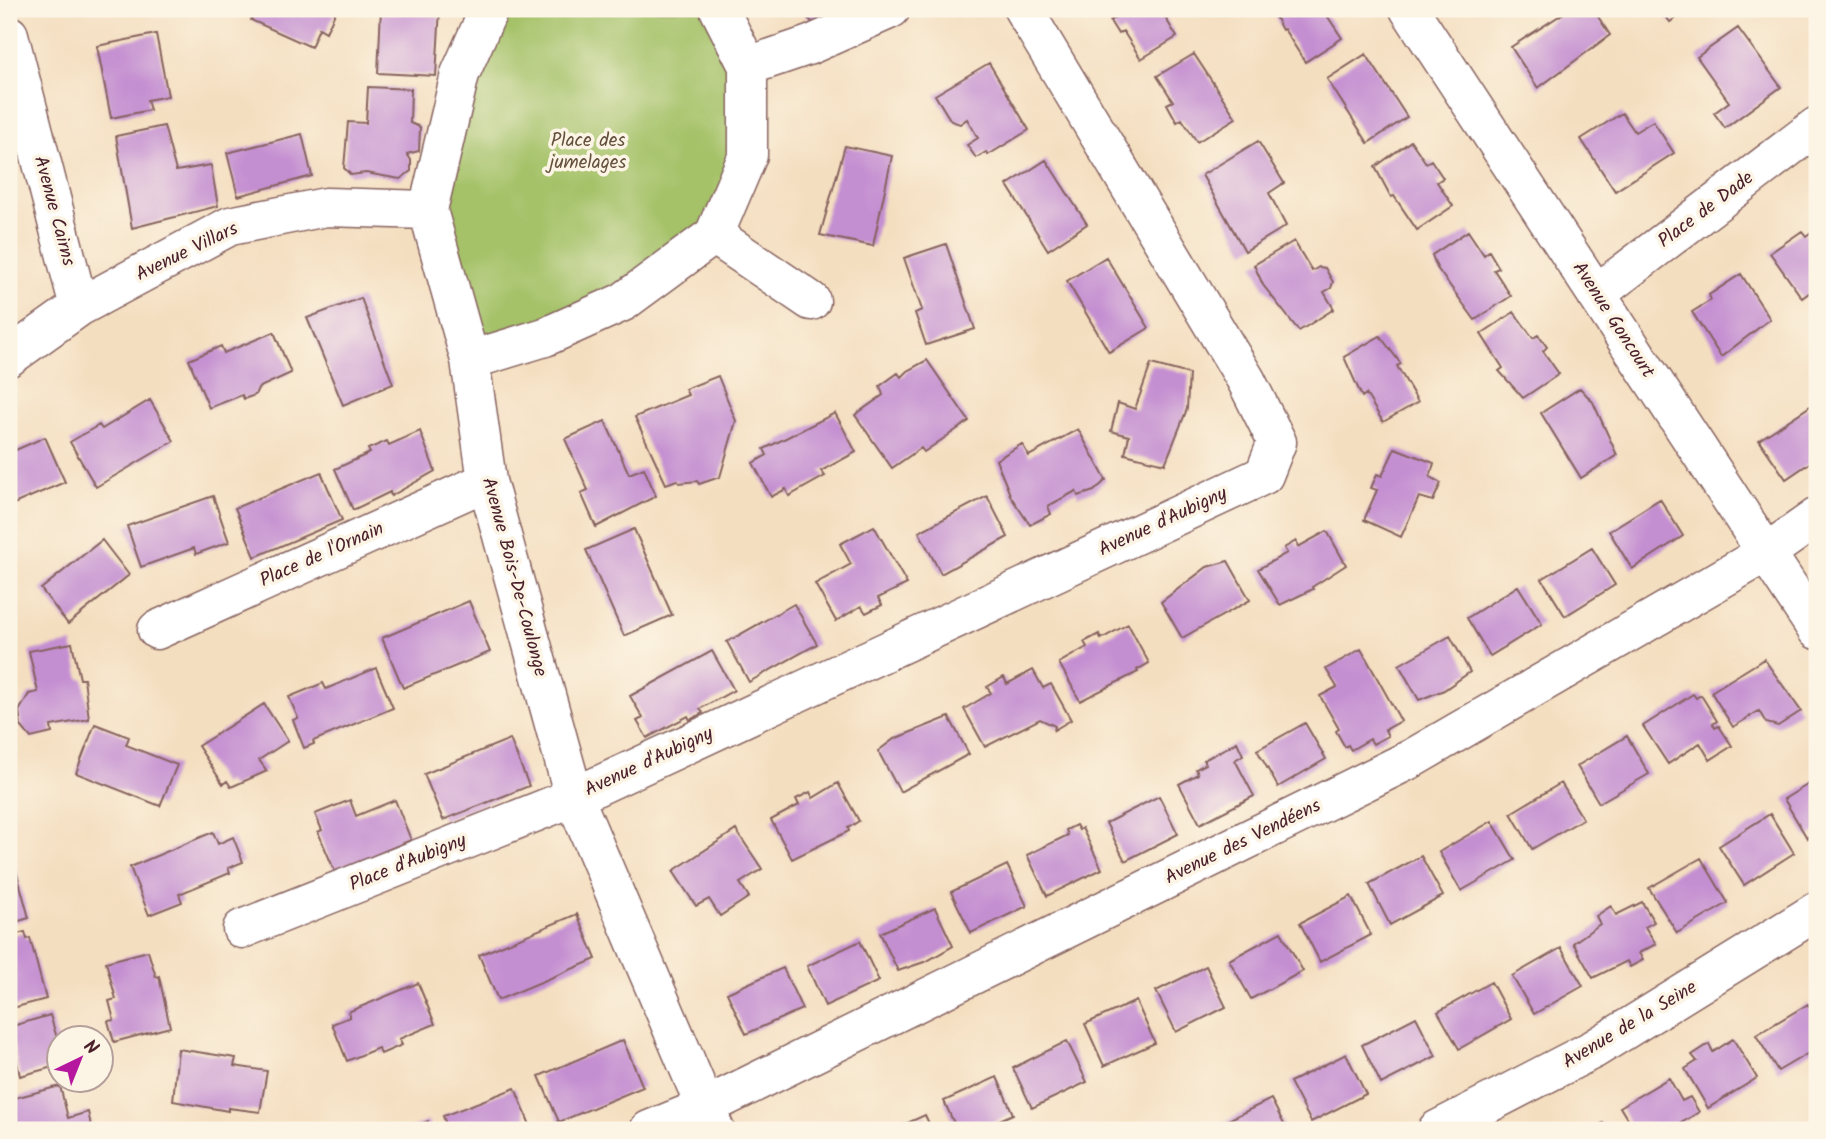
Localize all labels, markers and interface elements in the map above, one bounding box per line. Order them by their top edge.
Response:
park label: Place des jumelages [545,126,626,178]
street label: Avenue Cairns [25,153,83,269]
street label: Place de Dade [1652,164,1761,256]
street label: Avenue Villars [131,214,243,290]
street label: Avenue Goncourt [1564,256,1662,385]
street label: Avenue Bois-De-Coulonge [473,474,555,680]
street label: Avenue d'Aubigny [1094,479,1233,565]
street label: Place de l'Ornain [255,514,389,596]
street label: Avenue d'Aubigny [580,719,719,805]
street label: Avenue des Vendéens [1160,791,1326,893]
street label: Place d'Aubigny [345,825,472,900]
street label: Avenue de la Seine [1557,973,1703,1077]
north arrow [46,1024,116,1094]
text: N [76,1033,105,1063]

